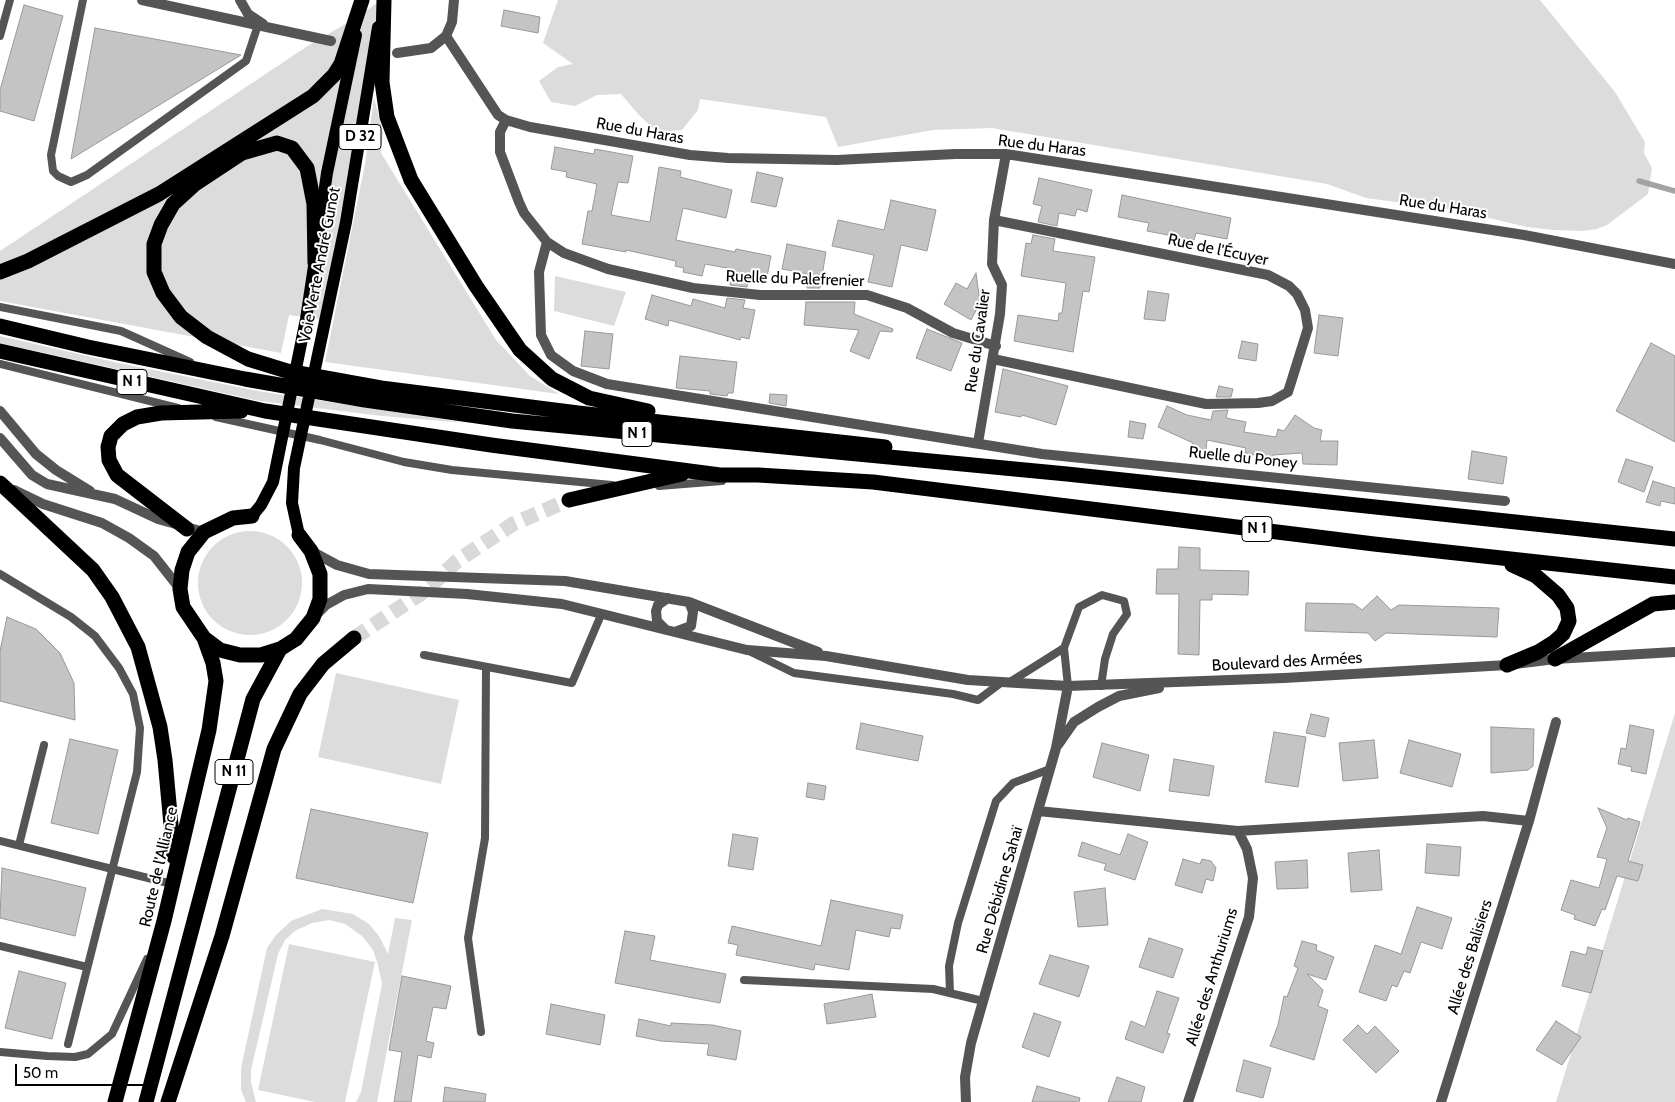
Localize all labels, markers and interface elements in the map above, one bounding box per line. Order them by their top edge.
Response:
street label: Rue du Haras [595,114,685,148]
road number: D 32 [339,124,381,150]
street label: Rue du Haras [997,131,1087,161]
street label: Voie Verte André Gunot [295,185,345,345]
street label: Rue du Haras [1398,191,1488,223]
street label: Rue de l'Écuyer [1166,230,1270,270]
street label: Ruelle du Palefrenier [725,267,865,291]
street label: Rue du Cavalier [961,288,995,394]
road number: N 1 [117,370,147,394]
road number: N 1 [622,422,652,446]
street label: Ruelle du Poney [1188,443,1298,473]
road number: N 1 [1242,516,1272,542]
street label: Boulevard des Armées [1211,648,1363,676]
road number: N 11 [215,760,253,784]
street label: Route de l'Alliance [136,805,182,929]
street label: Rue Débidine Sahaï [973,824,1027,956]
street label: Allée des Balisiers [1443,897,1497,1017]
street label: Allée des Anthuriums [1182,906,1242,1048]
scale bar [18,1054,154,1086]
text: 50 m [23,1064,58,1082]

